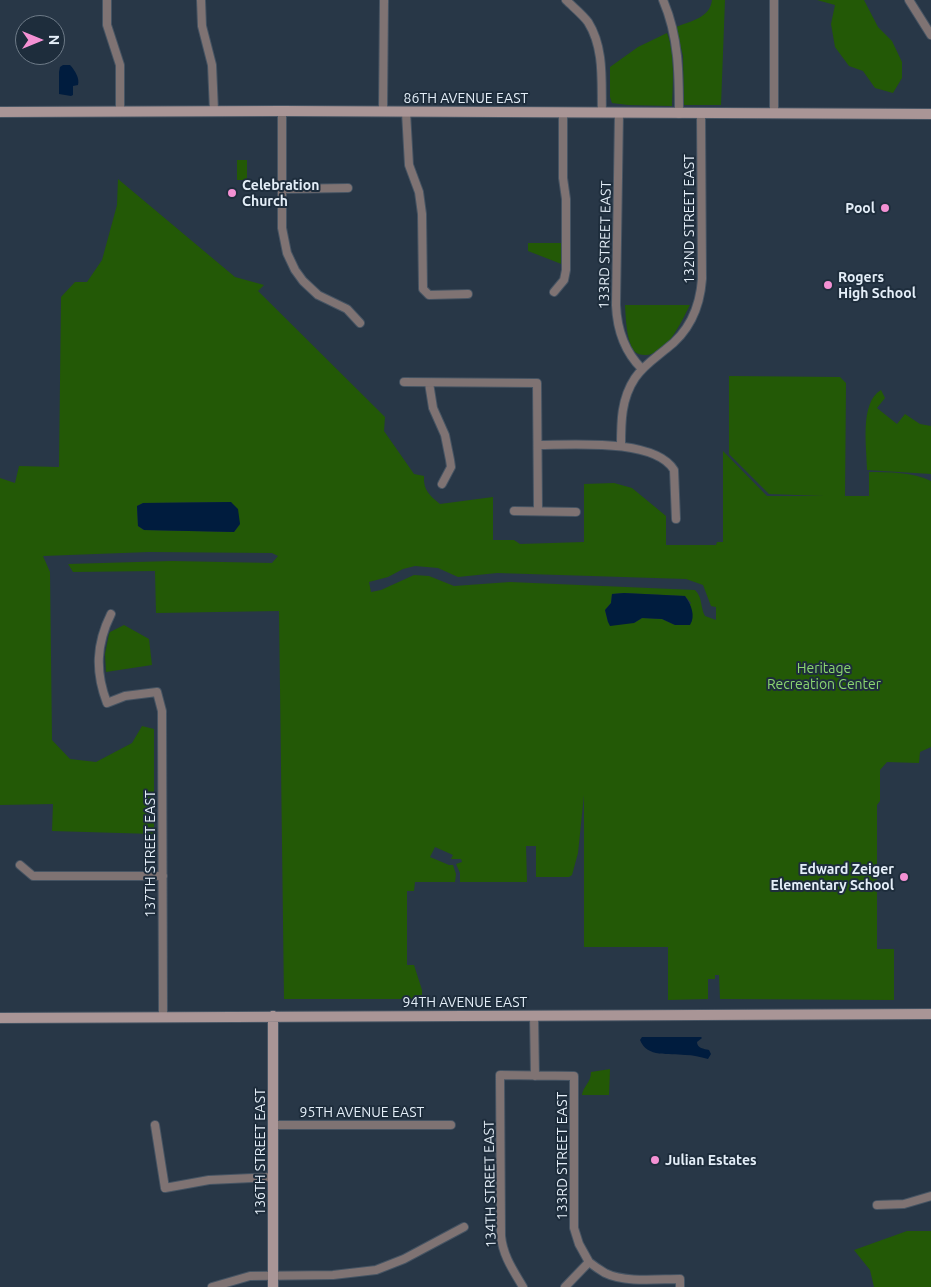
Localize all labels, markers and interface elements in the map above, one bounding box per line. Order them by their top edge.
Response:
north arrow [15,15,65,65]
text: N [46,35,62,45]
street label: 86TH AVENUE EAST [404,90,528,106]
street label: 132ND STREET EAST [681,154,697,284]
place label: Celebration Church [242,177,319,210]
street label: 133RD STREET EAST [595,181,615,309]
marker: Celebration Church [226,187,238,199]
place label: Pool [845,200,875,216]
marker: Pool [879,202,891,214]
place label: Rogers High School [838,269,916,302]
marker: Rogers High School [822,279,834,291]
park label: Heritage Recreation Center [767,660,881,692]
street label: 137TH STREET EAST [142,790,158,918]
place label: Edward Zeiger Elementary School [771,861,894,894]
marker: Edward Zeiger Elementary School [898,871,910,883]
street label: 94TH AVENUE EAST [403,994,527,1010]
street label: 136TH STREET EAST [252,1088,268,1216]
street label: 133RD STREET EAST [554,1092,570,1220]
street label: 95TH AVENUE EAST [300,1104,424,1120]
street label: 134TH STREET EAST [480,1120,500,1248]
place label: Julian Estates [665,1152,757,1168]
marker: Julian Estates [649,1154,661,1166]

